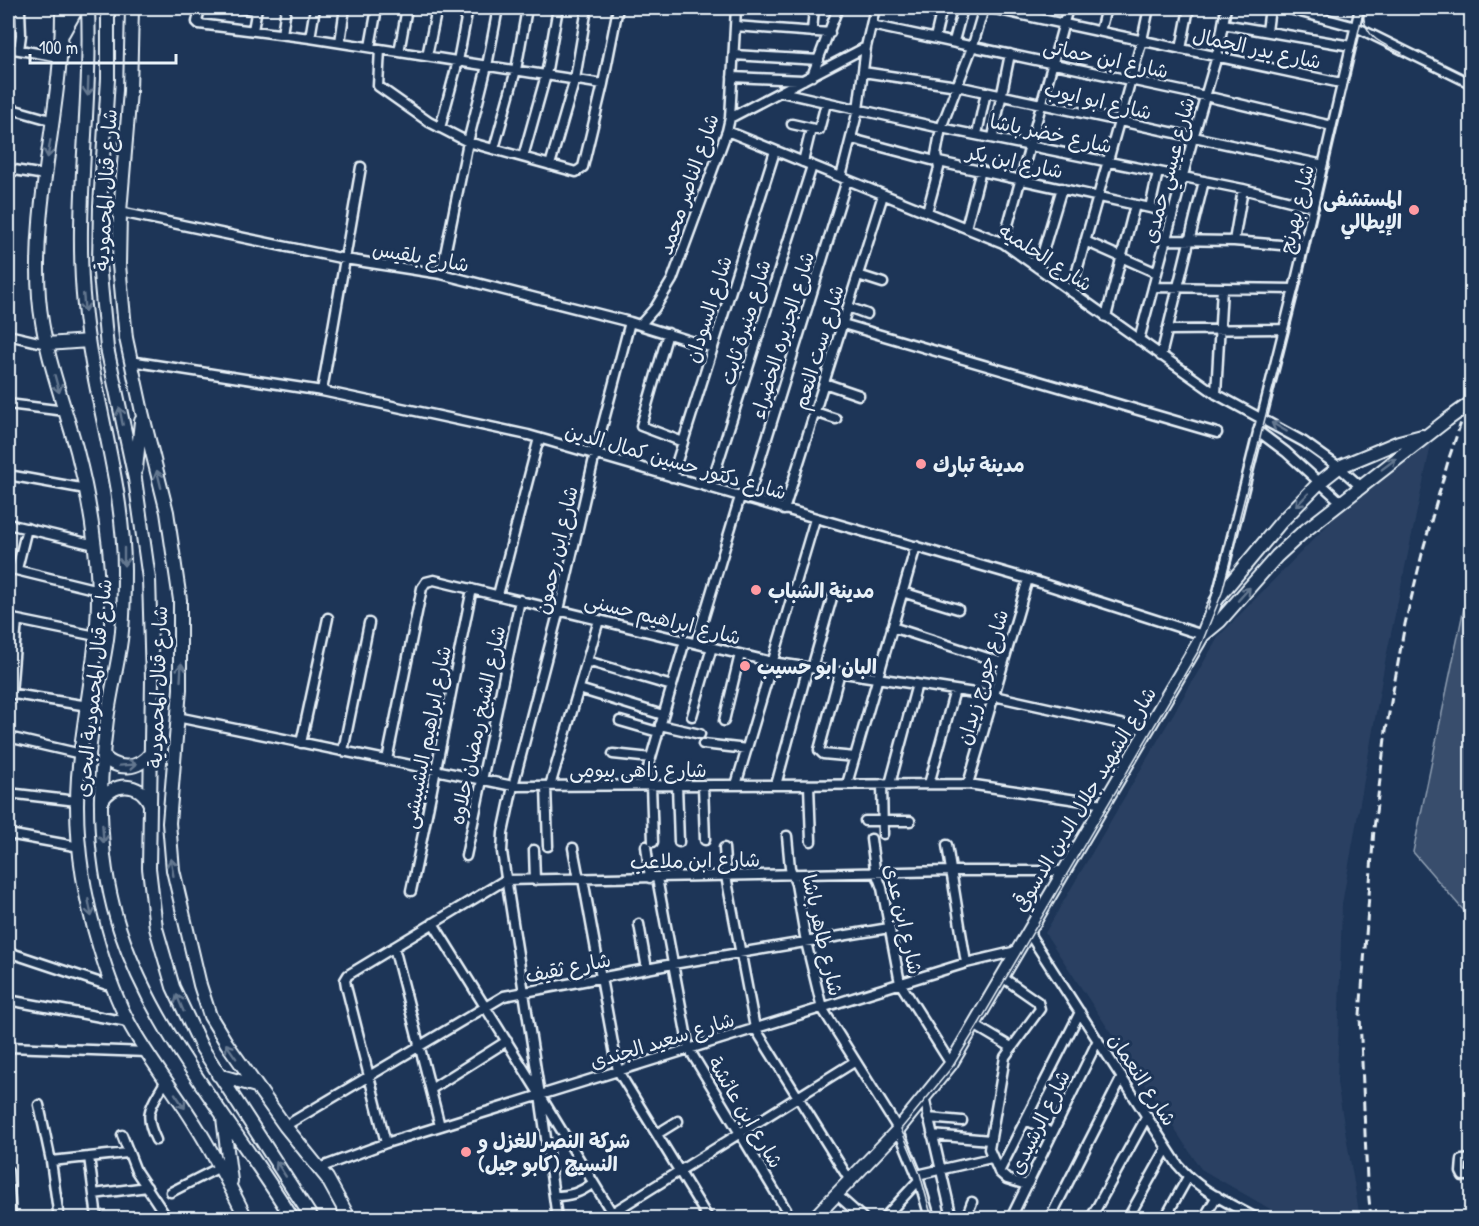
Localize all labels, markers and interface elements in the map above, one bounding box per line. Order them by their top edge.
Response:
street label: شارع بدر الجمال [1190,21,1324,76]
scale bar [30,27,176,65]
street label: شارع ابن حماتى [1041,32,1171,85]
text: 100 m [39,35,78,60]
street label: شارع ابو ايوب [1041,75,1154,126]
one-way arrow [83,76,94,96]
street label: شارع عيسي حمدى [1136,94,1205,247]
street label: شارع خضر باشا [987,107,1115,160]
street label: شارع قنال المحمودية [87,108,124,272]
street label: شارع الناصر محمد [651,110,726,259]
street label: شارع ابن بكر [962,137,1066,185]
one-way arrow [44,139,55,159]
street label: شارع بهرنج [1272,162,1321,257]
place label: المستشفى الإيطالي [1323,185,1402,240]
marker: المستشفى الإيطالي [1407,203,1421,217]
street label: شارع الحلميه [993,217,1098,298]
street label: شارع بلقيس [370,234,471,279]
street label: شارع الجزيره الخضراء [744,248,821,422]
street label: شارع السودان [678,252,739,366]
street label: شارع منيرة ثابت [713,256,778,388]
street label: شارع ست النعم [786,281,852,413]
one-way arrow [78,292,89,312]
one-way arrow [51,374,63,393]
one-way arrow [115,406,126,426]
street label: شارع دكتور حسين كمال الدين [562,416,790,507]
one-way arrow [1271,421,1288,433]
place label: مدينة تبارك [933,451,1025,478]
marker: مدينة تبارك [914,457,928,471]
one-way arrow [1381,458,1397,471]
one-way arrow [153,470,165,489]
street label: شارع ابن رحمون [528,483,585,617]
one-way arrow [1295,492,1309,507]
one-way arrow [118,546,130,566]
street label: شارع قنال المحمودية البحرى [68,577,119,799]
place label: مدينة الشباب [768,577,874,604]
marker: مدينة الشباب [749,583,763,597]
street label: شارع ابراهيم حسنى [582,586,744,652]
one-way arrow [1237,587,1251,602]
street label: شارع قنال المحمودية [141,605,174,769]
street label: شارع جورج زيدان [950,606,1015,748]
street label: شارع الشيخ رمضان حلاوه [443,623,512,827]
street label: شارع ابراهيم البشبيشى [395,643,459,831]
place label: البان ابو حسيب [757,653,877,680]
marker: البان ابو حسيب [738,659,752,673]
one-way arrow [175,663,186,683]
street label: شارع الشهيد جلال الدين الدسوقي [1006,681,1163,917]
street label: شارع زاهى بيومى [569,756,707,784]
one-way arrow [117,759,137,770]
one-way arrow [98,824,109,844]
street label: شارع ابن ملاعب [630,845,760,876]
one-way arrow [167,857,178,877]
street label: شارع ابن عدى [877,861,930,977]
street label: شارع طاهر باشا [795,871,850,999]
one-way arrow [85,897,96,917]
street label: شارع ثقيف [523,945,613,990]
one-way arrow [174,994,185,1012]
street label: شارع سعيد الجندى [586,1005,738,1076]
street label: شارع النعمان [1102,1027,1183,1131]
one-way arrow [225,1043,237,1059]
street label: شارع ابن عائشة [701,1051,790,1173]
street label: شارع الرشيدى [1002,1065,1077,1179]
one-way arrow [174,1093,187,1110]
place label: شركة النصر للغزل و النسيج (كابو جيل) [476,1127,630,1177]
marker: شركة النصر للغزل و النسيج (كابو جيل) [459,1145,473,1159]
one-way arrow [275,1161,287,1178]

